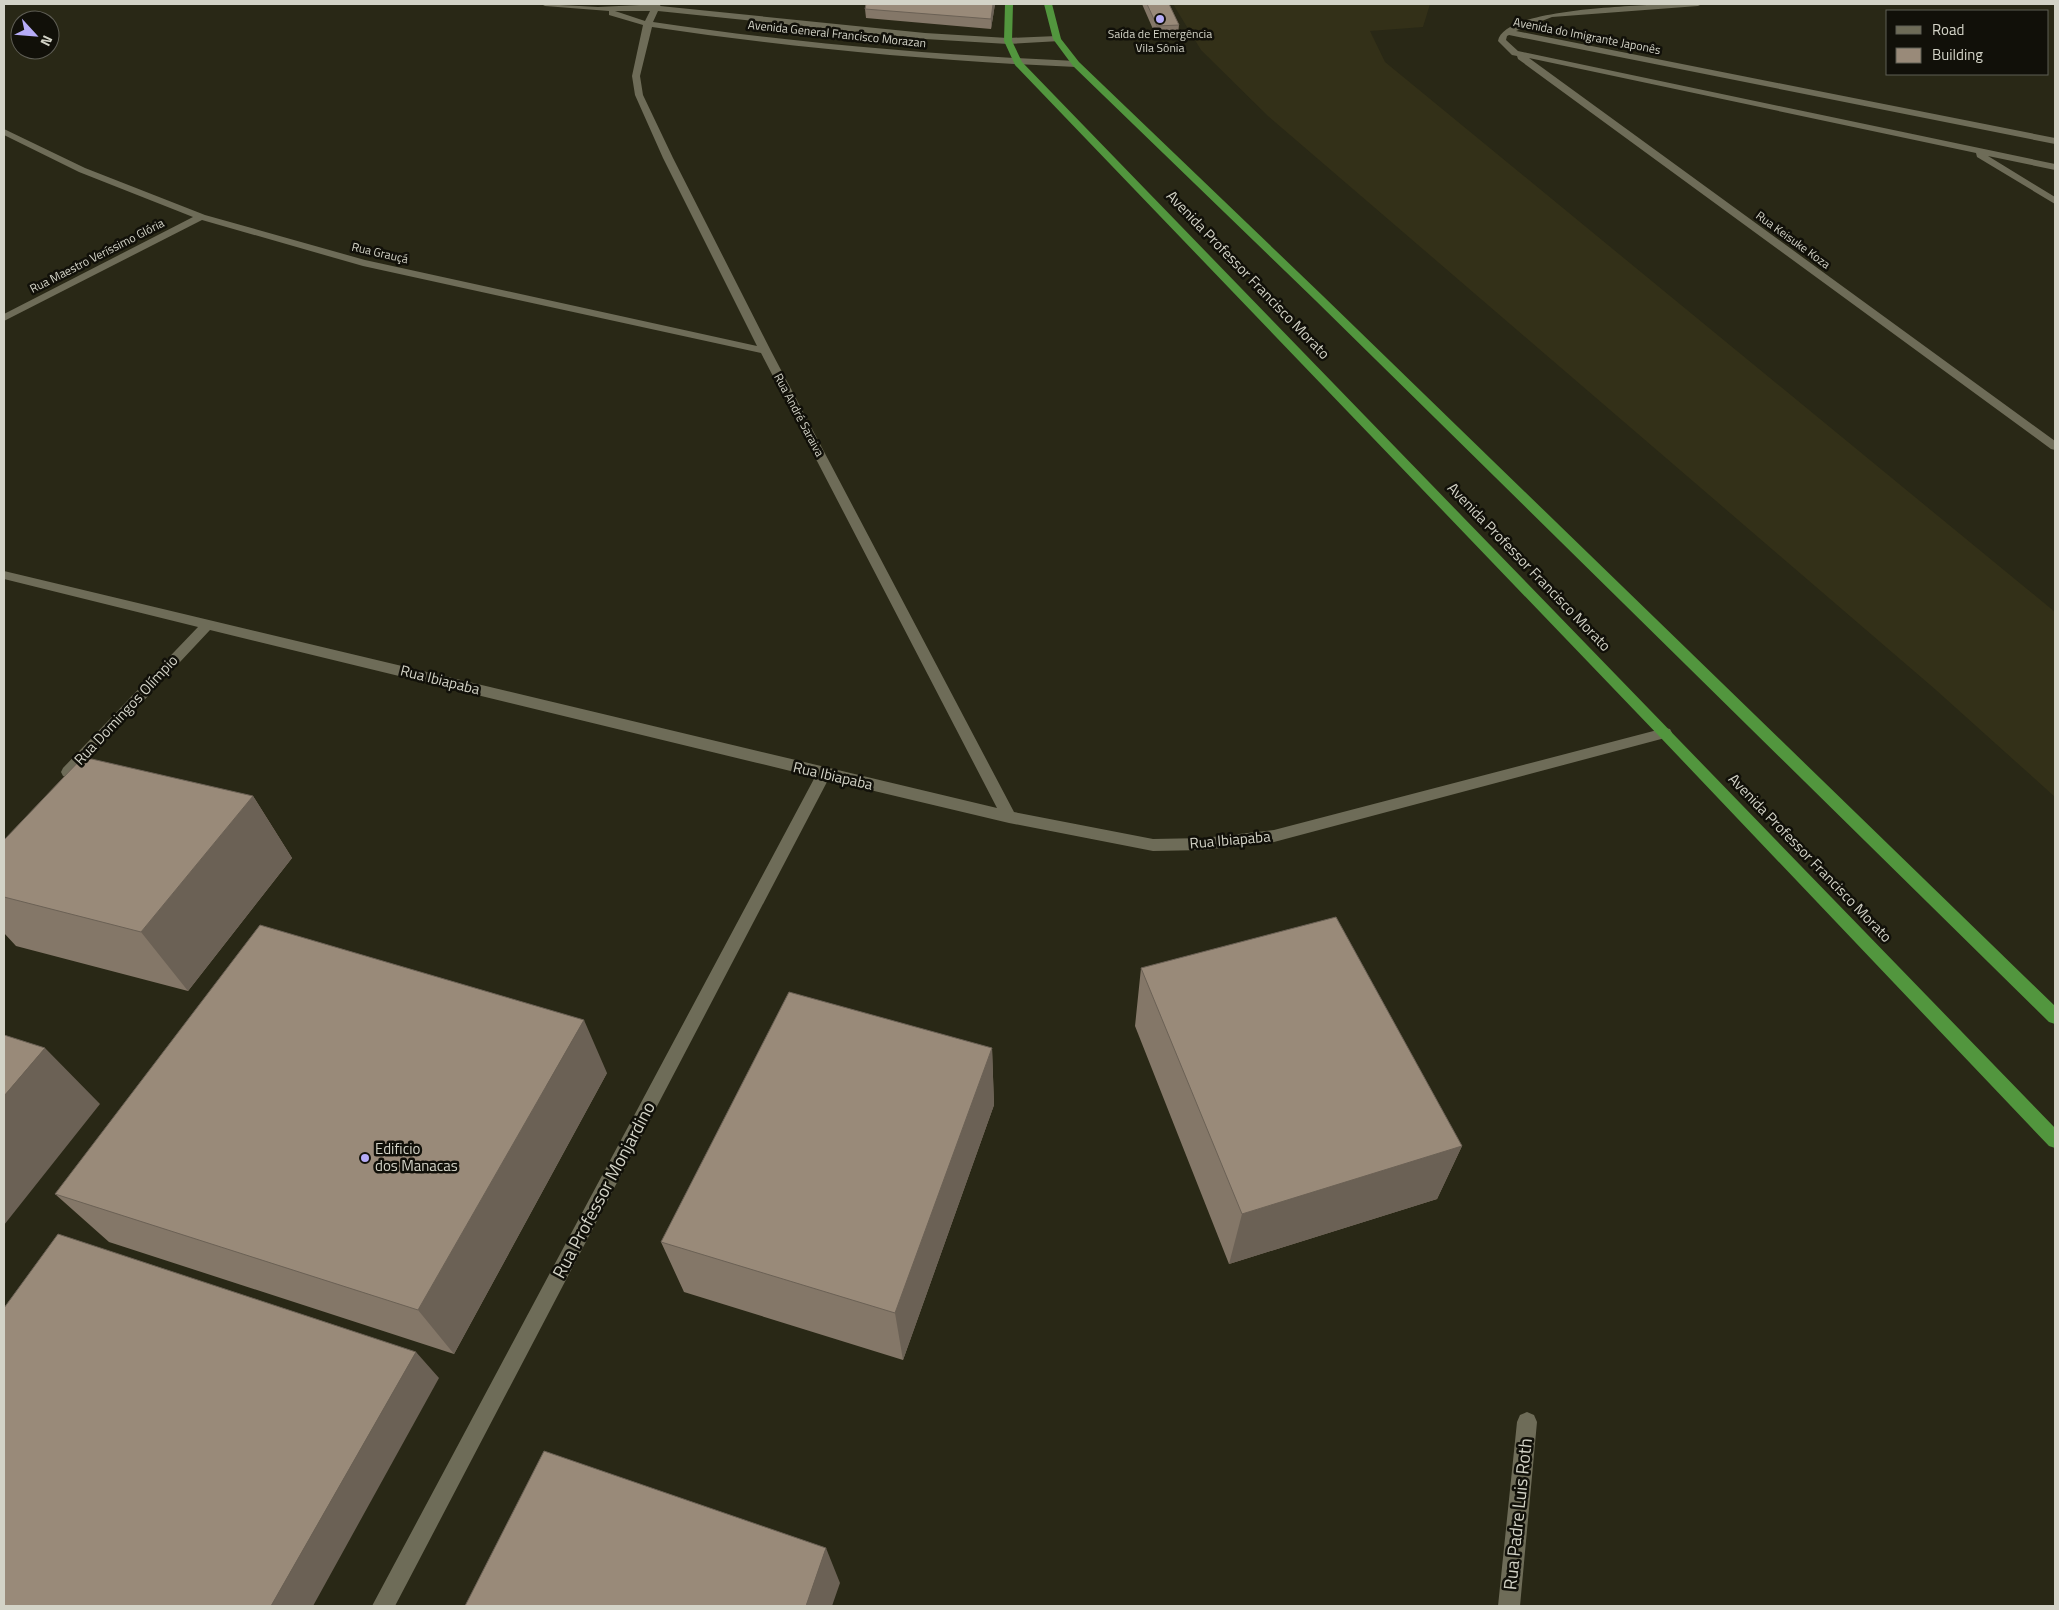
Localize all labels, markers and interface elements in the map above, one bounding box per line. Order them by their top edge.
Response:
north arrow [10,10,60,60]
legend [1886,10,2049,75]
street label: Avenida do Imigrante Japonês [1512,12,1663,59]
marker: Saída de Emergência Vila Sônia [1154,13,1166,25]
street label: Avenida General Francisco Morazan [747,15,927,52]
text: Road [1932,18,1964,41]
place label: Saída de Emergência Vila Sônia [1108,24,1212,57]
text: N [36,32,59,50]
text: Building [1932,43,1983,66]
street label: Avenida Professor Francisco Morato [1161,185,1336,364]
street label: Rua Keisuke Koza [1752,206,1835,273]
street label: Rua Maestro Veríssimo Glória [26,213,167,298]
street label: Rua Grauçá [350,237,410,268]
street label: Rua André Saraiva [769,370,829,460]
street label: Avenida Professor Francisco Morato [1442,477,1617,656]
street label: Rua Domingos Olímpio [68,649,183,770]
street label: Rua Ibiapaba [398,659,483,701]
street label: Rua Ibiapaba [791,755,876,796]
street label: Avenida Professor Francisco Morato [1723,768,1898,947]
street label: Rua Ibiapaba [1189,824,1272,854]
street label: Rua Professor Monjardino [545,1096,662,1283]
place label: Edificio dos Manacas [375,1137,458,1177]
marker: Edificio dos Manacas [359,1152,371,1164]
street label: Rua Padre Luis Roth [1496,1437,1539,1591]

